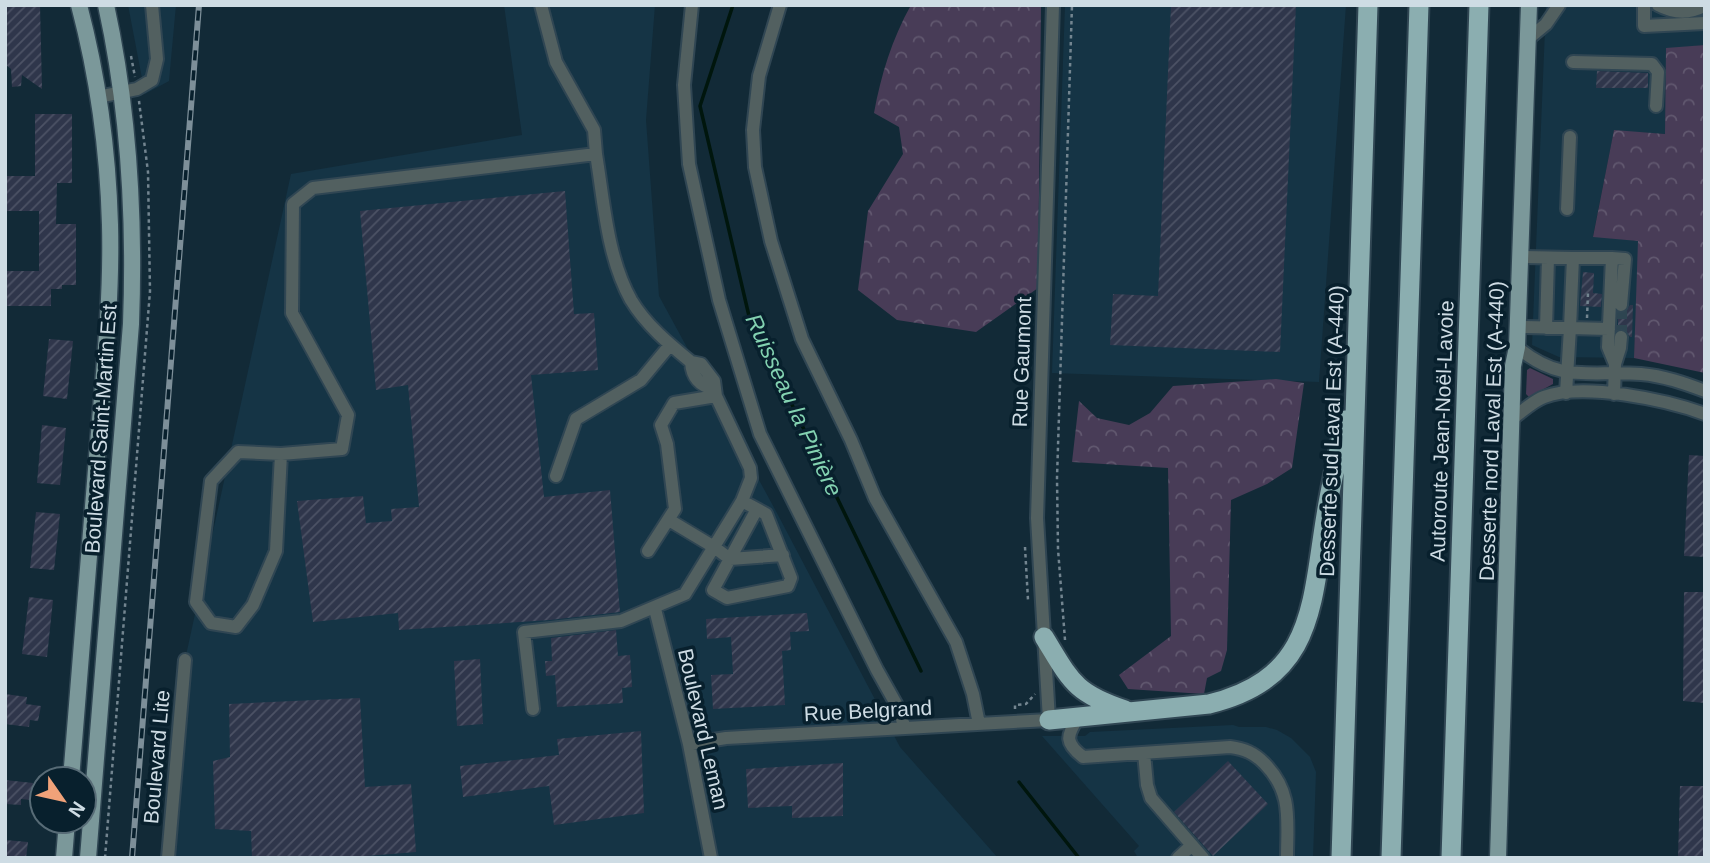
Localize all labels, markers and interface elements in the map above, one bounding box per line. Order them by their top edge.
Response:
street label: Desserte nord Laval Est (A-440) [1475,281,1508,581]
street label: Desserte sud Laval Est (A-440) [1315,285,1348,577]
street label: Rue Gaumont [1008,296,1035,428]
street label: Autoroute Jean-Noël-Lavoie [1425,300,1458,562]
street label: Boulevard Saint-Martin Est [80,303,121,554]
water label: Ruisseau la Pinière [740,310,848,500]
street label: Boulevard Leman [674,646,733,812]
street label: Boulevard Lite [139,689,174,825]
street label: Rue Belgrand [803,696,933,725]
north arrow [28,765,98,835]
text: N [64,798,89,821]

